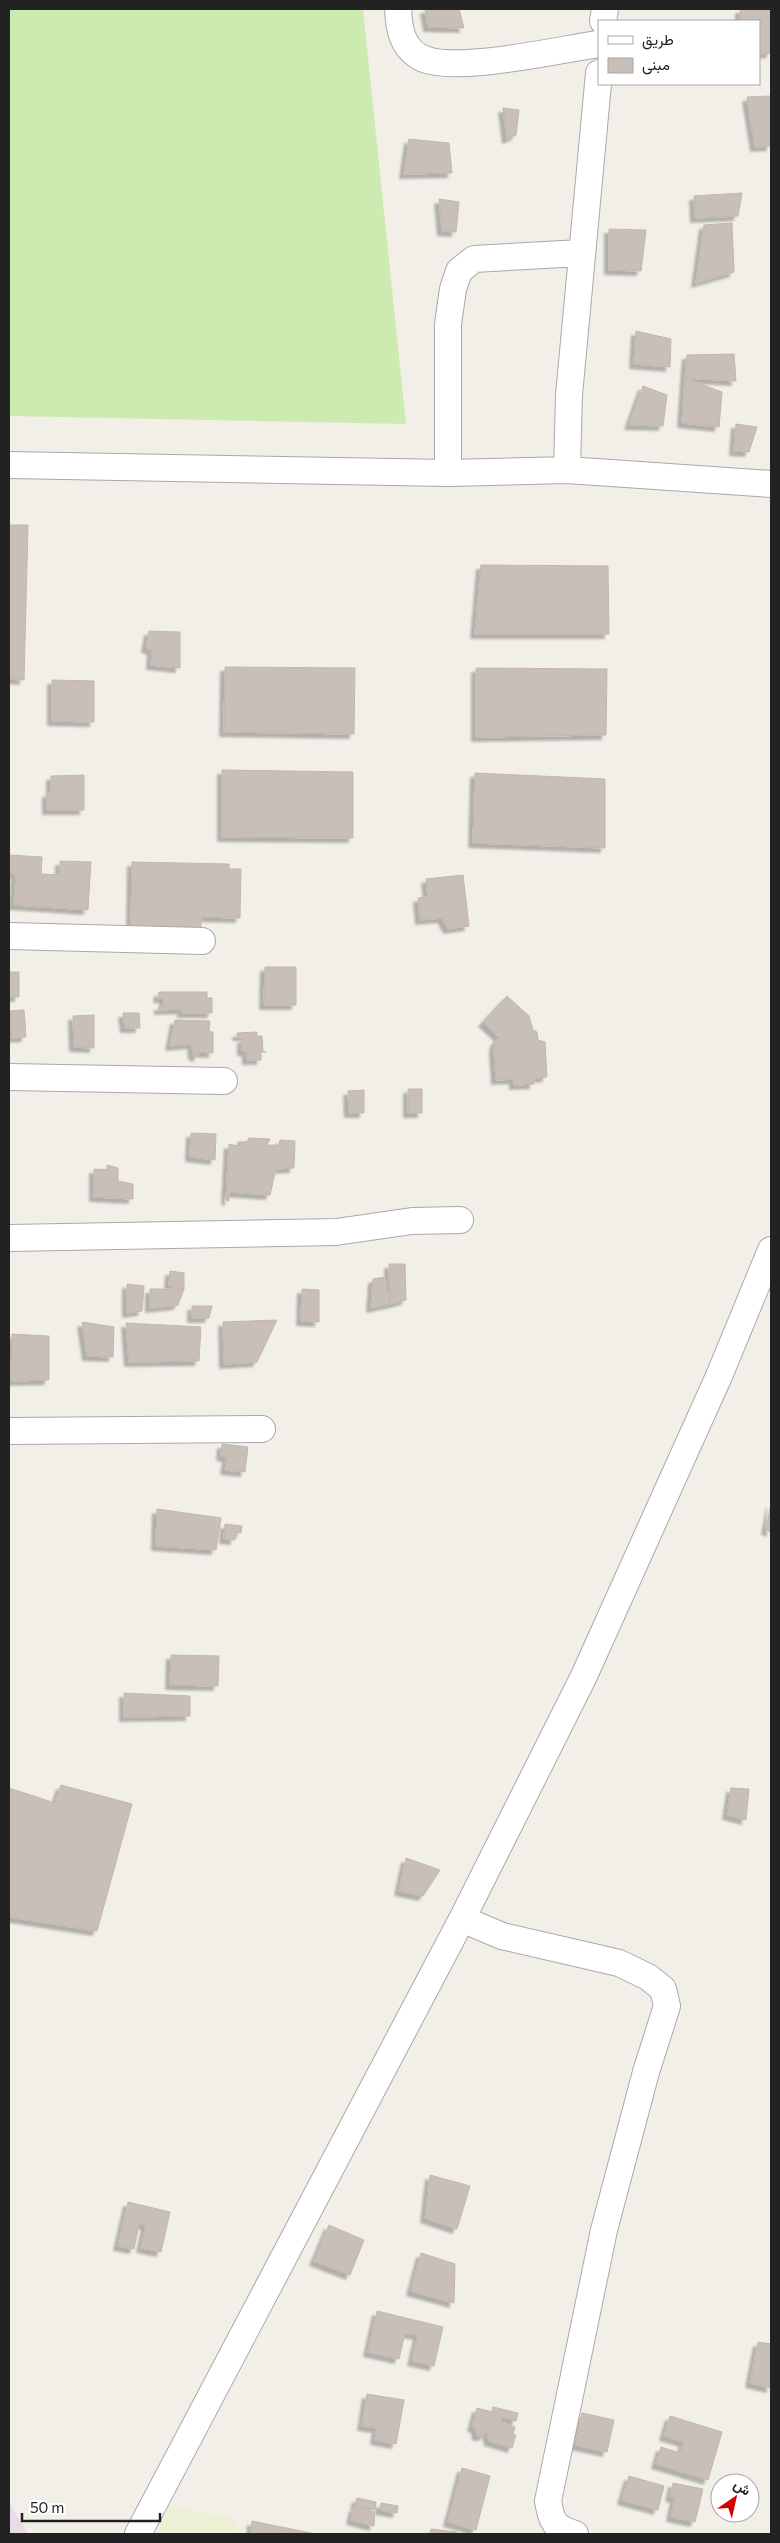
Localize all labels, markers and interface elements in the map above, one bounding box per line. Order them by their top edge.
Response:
legend [598,20,760,85]
text: طريق [642,30,674,50]
text: مبنى [642,55,670,75]
north arrow [710,2473,760,2523]
text: ش [730,2475,754,2499]
scale bar [22,2490,160,2522]
text: 50 m [30,2498,64,2516]

